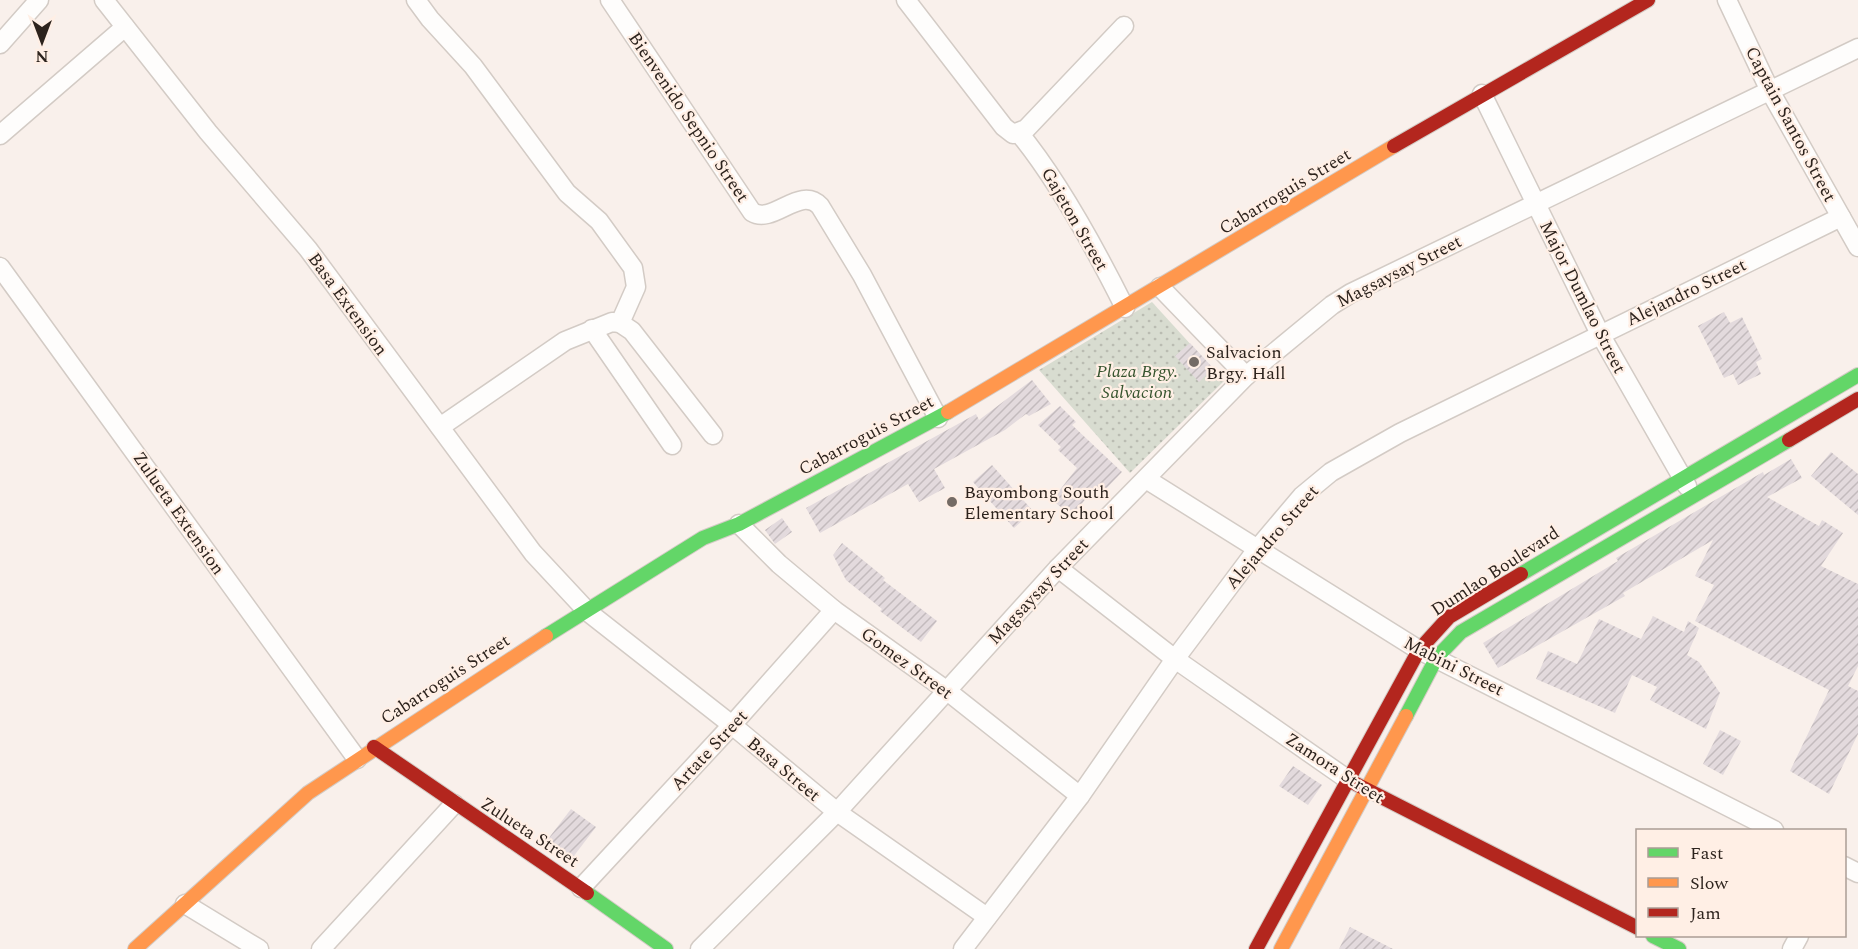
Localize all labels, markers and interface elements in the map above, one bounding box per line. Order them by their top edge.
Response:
north arrow [12,12,72,72]
street label: Bienvenido Sepnio Street [621,27,756,208]
street label: Captain Santos Street [1738,42,1843,207]
text: N [35,44,49,68]
street label: Cabarroguis Street [1214,141,1356,242]
street label: Gajeton Street [1034,163,1115,276]
street label: Major Dumlao Street [1532,216,1633,378]
street label: Magsaysay Street [1332,228,1467,315]
street label: Basa Extension [301,247,394,361]
street label: Alejandro Street [1621,252,1751,333]
place label: Salvacion Brgy. Hall [1206,339,1286,387]
marker: Salvacion Brgy. Hall [1187,355,1201,369]
park label: Plaza Brgy. Salvacion [1096,358,1178,406]
street label: Cabarroguis Street [794,388,939,483]
street label: Zulueta Extension [126,446,231,581]
place label: Bayombong South Elementary School [964,479,1114,527]
street label: Alejandro Street [1219,479,1326,596]
marker: Bayombong South Elementary School [945,495,959,509]
street label: Dumlao Boulevard [1426,520,1565,623]
street label: Magsaysay Street [982,532,1095,651]
street label: Gomez Street [855,621,958,706]
street label: Cabarroguis Street [375,627,515,732]
street label: Mabini Street [1399,630,1509,703]
street label: Artate Street [664,704,754,797]
street label: Zamora Street [1280,726,1390,811]
street label: Basa Street [741,730,826,808]
street label: Zulueta Street [475,790,584,874]
legend [1636,829,1846,937]
text: Fast [1690,840,1723,867]
text: Slow [1690,870,1729,897]
text: Jam [1690,900,1721,927]

